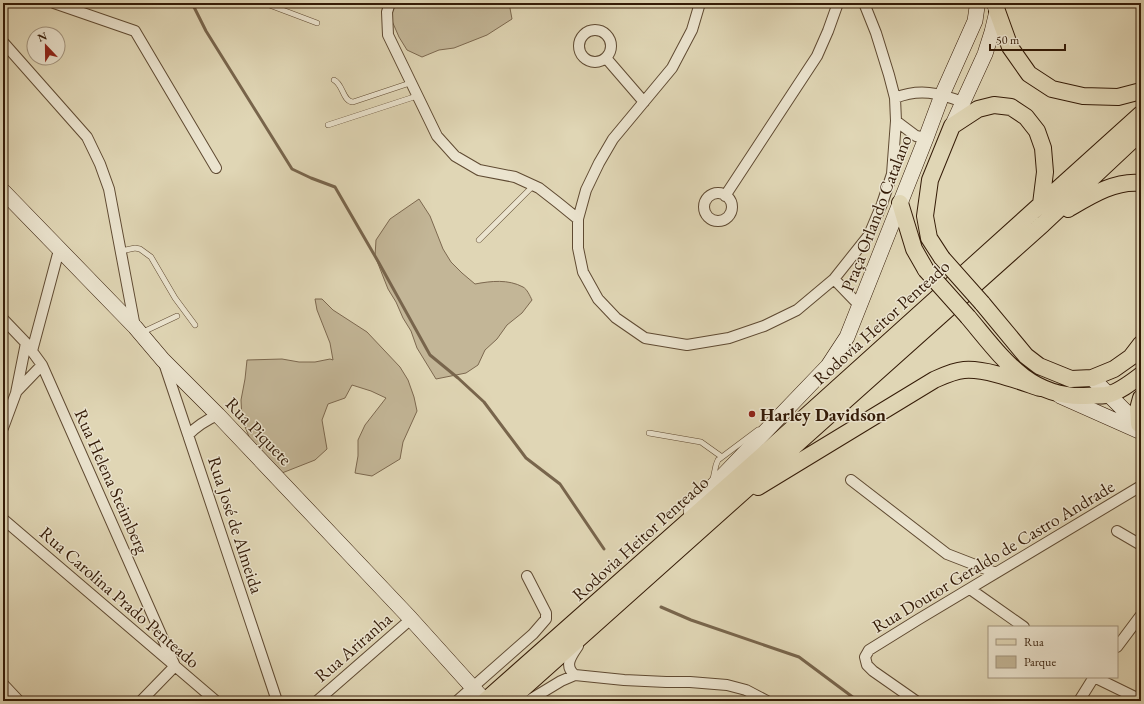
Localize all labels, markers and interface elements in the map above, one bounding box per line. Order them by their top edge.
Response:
north arrow [26,26,66,66]
scale bar [990,26,1065,52]
text: N [36,29,49,45]
text: 50 m [996,32,1020,48]
street label: Praça Orlando Catalano [836,131,917,295]
street label: Rodovia Heitor Penteado [808,254,954,389]
street label: Rua Piquete [221,392,297,470]
place label: Harley Davidson [760,403,886,426]
street label: Rua Helena Steimberg [70,405,154,557]
marker: Harley Davidson [747,409,757,419]
street label: Rua José de Almeida [203,454,269,597]
street label: Rodovia Heitor Penteado [567,470,713,605]
street label: Rua Doutor Geraldo de Castro Andrade [868,474,1118,638]
street label: Rua Carolina Prado Penteado [35,521,205,673]
street label: Rua Ariranha [310,607,397,687]
legend [988,626,1118,678]
text: Rua [1024,634,1044,650]
text: Parque [1024,654,1056,670]

